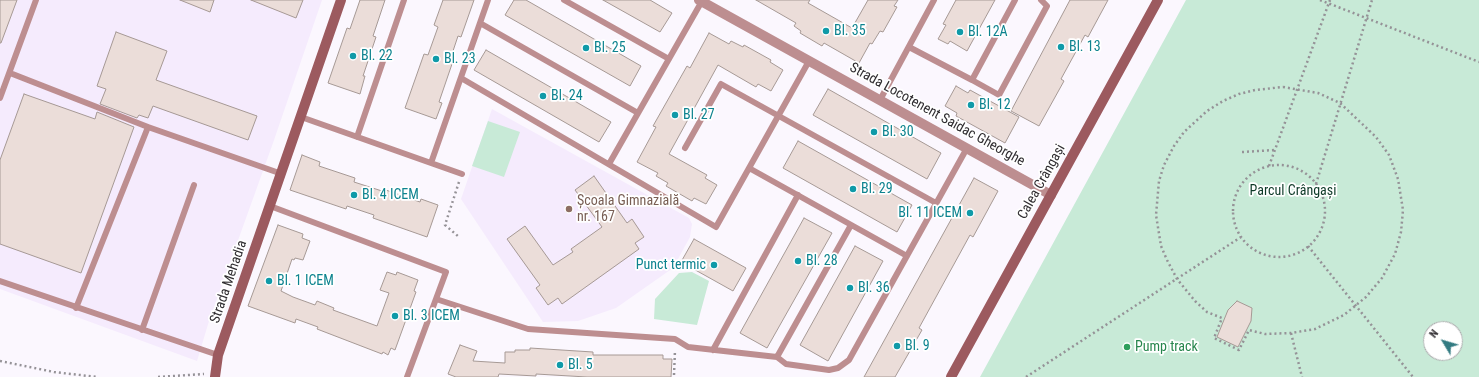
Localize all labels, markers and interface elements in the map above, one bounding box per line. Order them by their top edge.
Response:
place label: Bl. 35 [834,23,866,39]
place label: Bl. 12A [968,24,1008,40]
marker: Bl. 35 [821,26,831,36]
marker: Bl. 12A [955,27,965,37]
place label: Bl. 13 [1069,39,1101,55]
place label: Bl. 25 [594,40,626,56]
marker: Bl. 13 [1056,42,1066,52]
marker: Bl. 25 [581,43,591,53]
place label: Bl. 22 [361,48,393,64]
marker: Bl. 22 [348,51,358,61]
place label: Bl. 23 [444,51,476,67]
marker: Bl. 23 [431,54,441,64]
street label: Strada Locotenent Saidac Gheorghe [846,60,1028,170]
place label: Bl. 24 [551,88,583,104]
marker: Bl. 24 [538,91,548,101]
place label: Bl. 12 [979,97,1011,113]
marker: Bl. 12 [966,100,976,110]
place label: Bl. 27 [683,107,715,123]
marker: Bl. 27 [670,110,680,120]
place label: Bl. 30 [882,124,914,140]
marker: Bl. 30 [869,127,879,137]
street label: Calea Crângași [1015,142,1069,222]
place label: Bl. 29 [861,181,893,197]
park label: Parcul Crângași [1250,183,1336,199]
marker: Bl. 29 [848,184,858,194]
place label: Bl. 4 ICEM [362,187,419,203]
marker: Bl. 4 ICEM [349,190,359,200]
place label: Școala Gimnazială nr. 167 [577,193,679,226]
marker: Școala Gimnazială nr. 167 [564,204,574,214]
place label: Bl. 11 ICEM [898,205,962,221]
marker: Bl. 11 ICEM [965,208,975,218]
street label: Strada Mehadia [207,238,251,326]
place label: Bl. 28 [806,253,838,269]
marker: Bl. 28 [793,256,803,266]
place label: Punct termic [636,257,706,273]
marker: Punct termic [709,260,719,270]
place label: Bl. 1 ICEM [277,273,334,289]
marker: Bl. 1 ICEM [264,276,274,286]
place label: Bl. 36 [858,280,890,296]
marker: Bl. 36 [845,283,855,293]
place label: Bl. 3 ICEM [403,308,460,324]
marker: Bl. 3 ICEM [390,311,400,321]
north arrow [1423,321,1463,361]
text: N [1427,327,1441,341]
place label: Bl. 9 [905,338,930,354]
place label: Pump track [1135,339,1198,355]
marker: Bl. 9 [892,341,902,351]
marker: Pump track [1122,342,1132,352]
place label: Bl. 5 [568,357,593,373]
marker: Bl. 5 [555,360,565,370]

